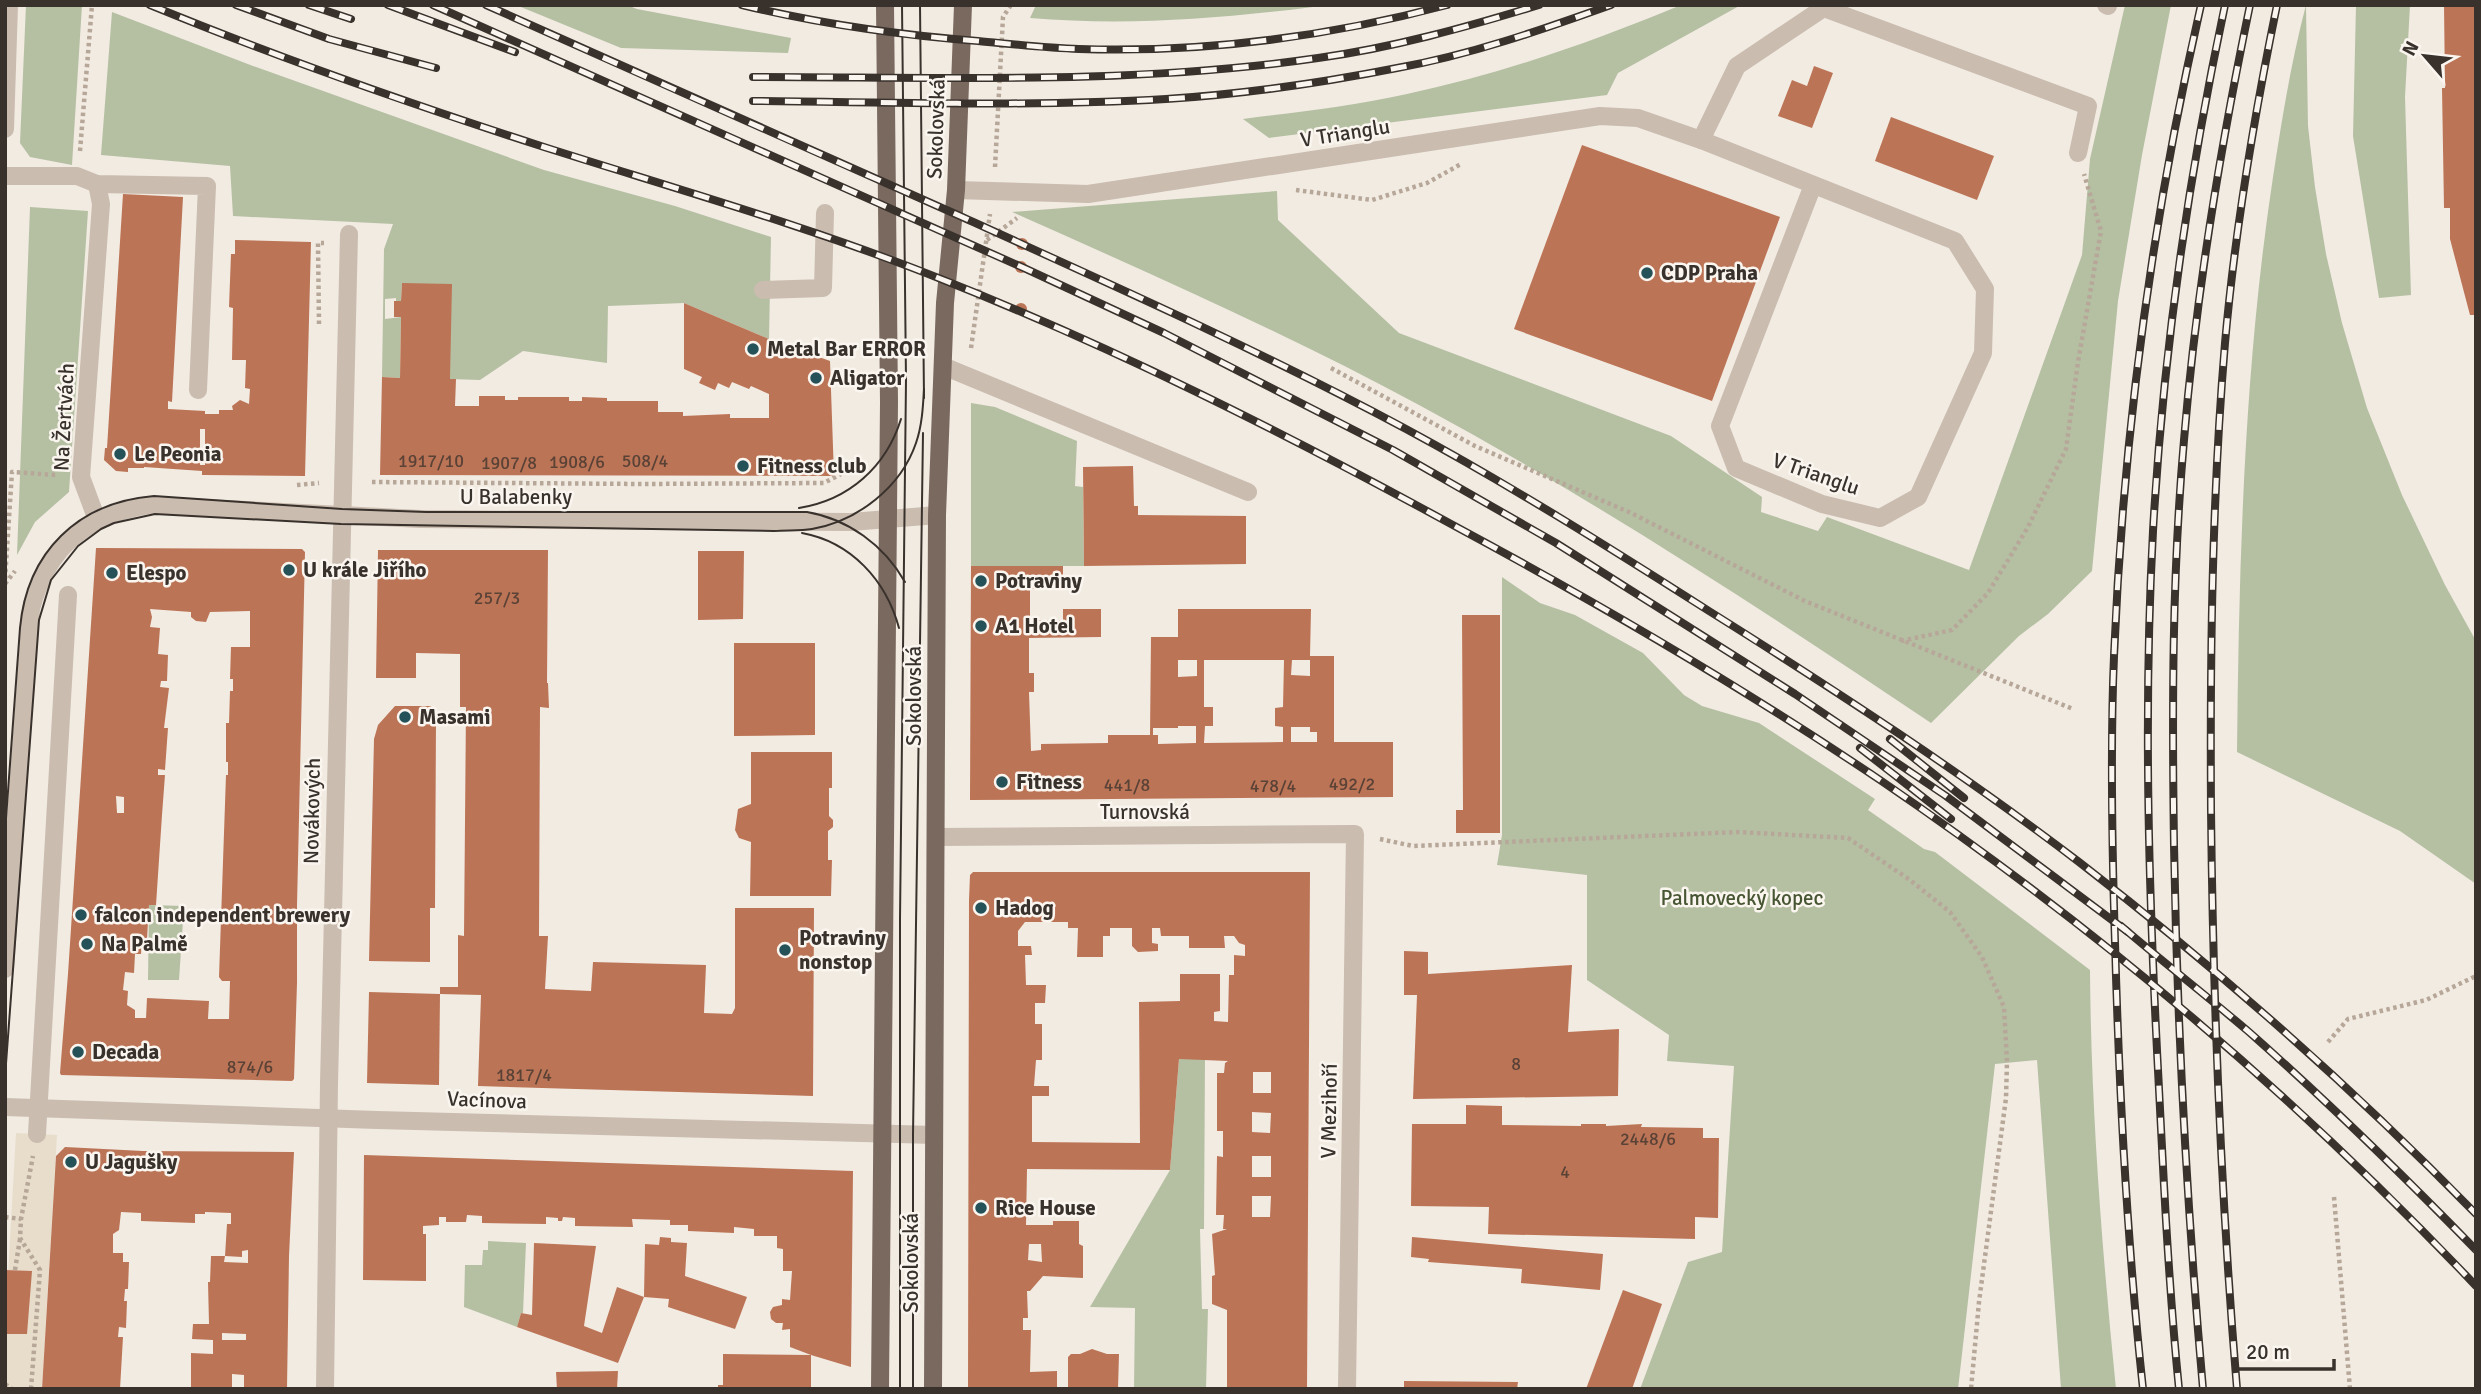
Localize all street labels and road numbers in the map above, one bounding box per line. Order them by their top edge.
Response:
street label: Sokolovská [921,78,951,180]
street label: V Trianglu [1298,113,1392,153]
street label: Na Žertvách [48,362,80,472]
street label: V Trianglu [1769,447,1863,501]
street label: U Balabenky [460,484,572,510]
street label: Sokolovská [901,646,927,746]
street label: Novákových [298,758,326,864]
street label: Turnovská [1100,799,1190,825]
street label: V Mezihoří [1315,1063,1343,1159]
street label: Vacínova [447,1086,527,1114]
street label: Sokolovská [898,1213,924,1313]

